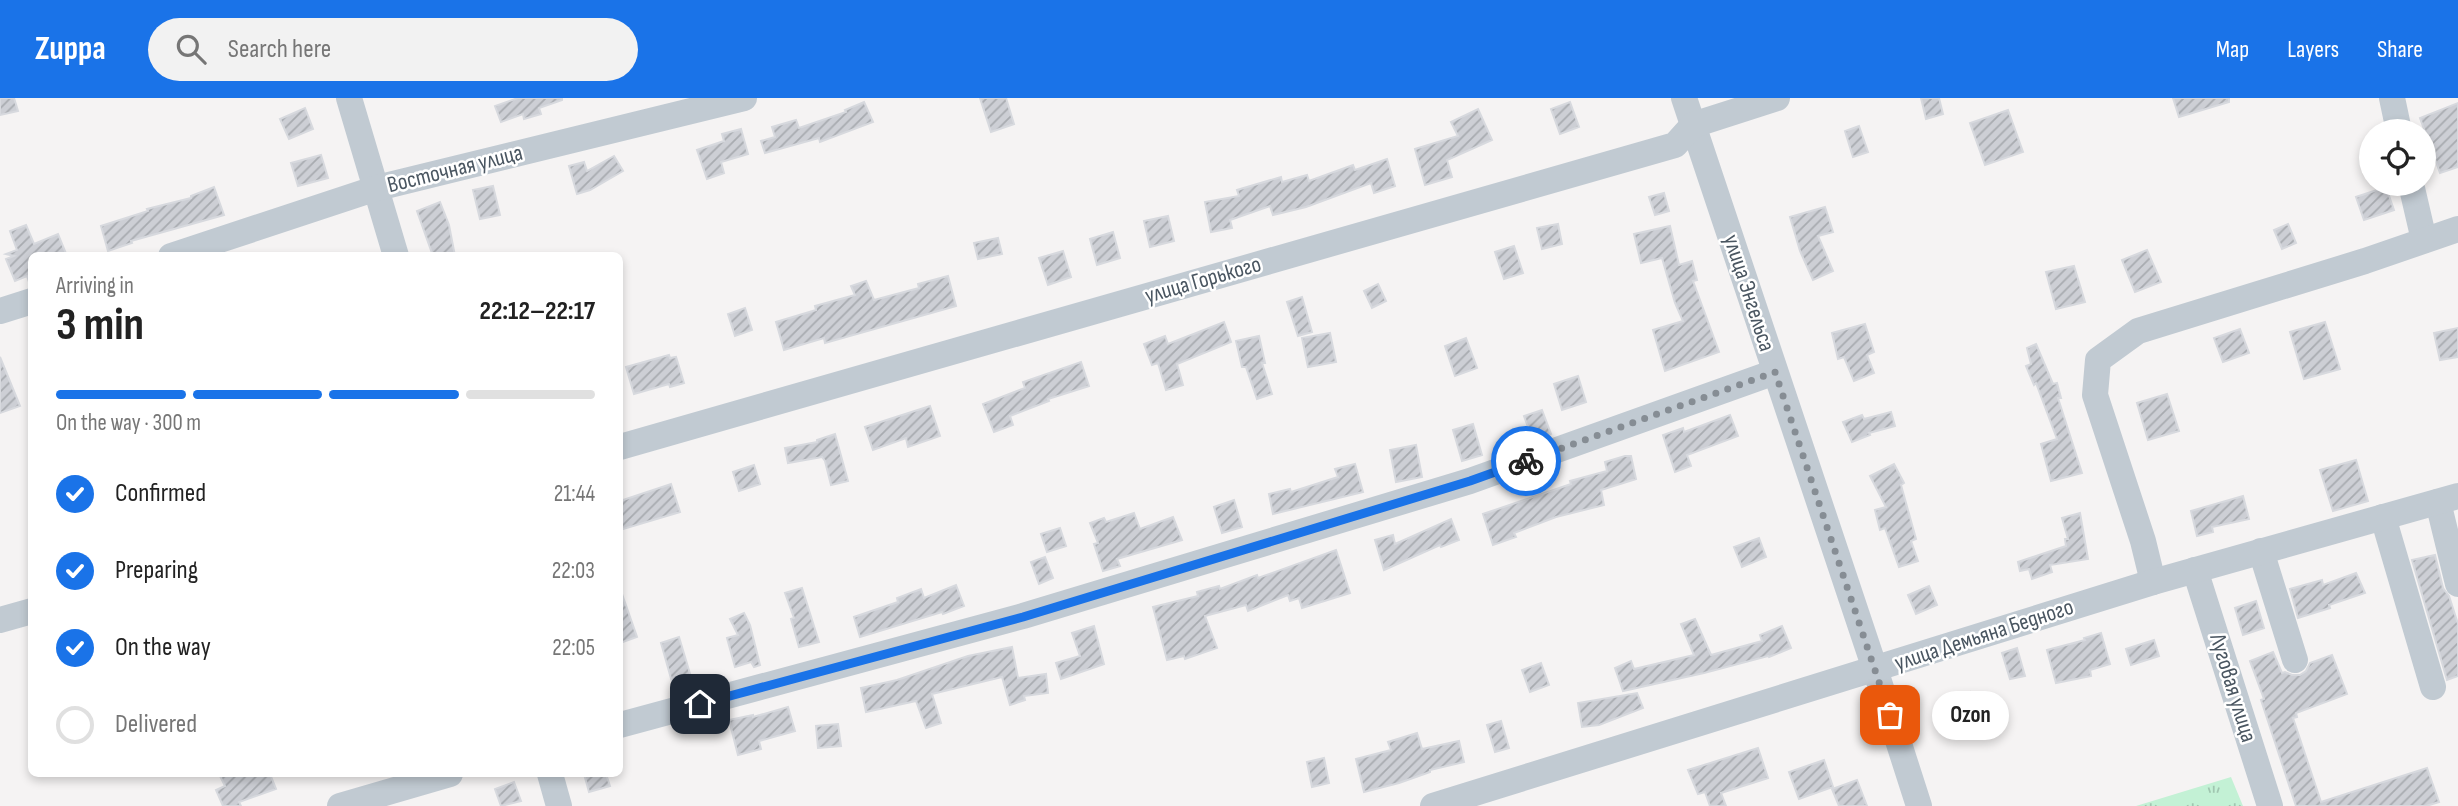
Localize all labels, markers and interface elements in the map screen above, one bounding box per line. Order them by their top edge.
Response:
search box [148,18,638,81]
text: Zuppa [35,29,106,69]
icon: search [172,30,210,68]
text: Search here [228,34,331,65]
text: Map [2216,35,2249,64]
text: Layers [2287,35,2339,64]
text: Share [2377,35,2423,64]
map controls [2359,119,2436,196]
button: locate [2359,119,2436,196]
street label: Восточная улица [384,139,526,199]
street label: улица Энгельса [1717,231,1781,355]
street label: улица Горького [1142,250,1264,310]
text: Arriving in [56,272,134,300]
text: 22:12–22:17 [480,296,595,327]
text: 3 min [56,298,144,353]
text: On the way · 300 m [56,409,201,437]
courier [1491,426,1561,496]
icon: bike [1507,442,1545,480]
icon: check [56,475,94,513]
text: Confirmed [115,478,206,509]
text: 21:44 [554,480,595,508]
icon: check [56,552,94,590]
text: Preparing [115,555,198,586]
text: 22:03 [552,557,595,585]
street label: улица Демьяна Бедного [1891,593,2077,677]
icon: check [56,629,94,667]
street label: Луговая улица [2203,629,2263,746]
text: On the way [115,632,211,663]
text: 22:05 [552,634,595,662]
pin [670,674,730,734]
icon: home [681,685,719,723]
pin [1860,685,1920,745]
callout: Ozon [1932,690,2009,740]
icon: bag [1871,696,1909,734]
text: Ozon [1950,701,1991,729]
text: Delivered [115,709,197,740]

